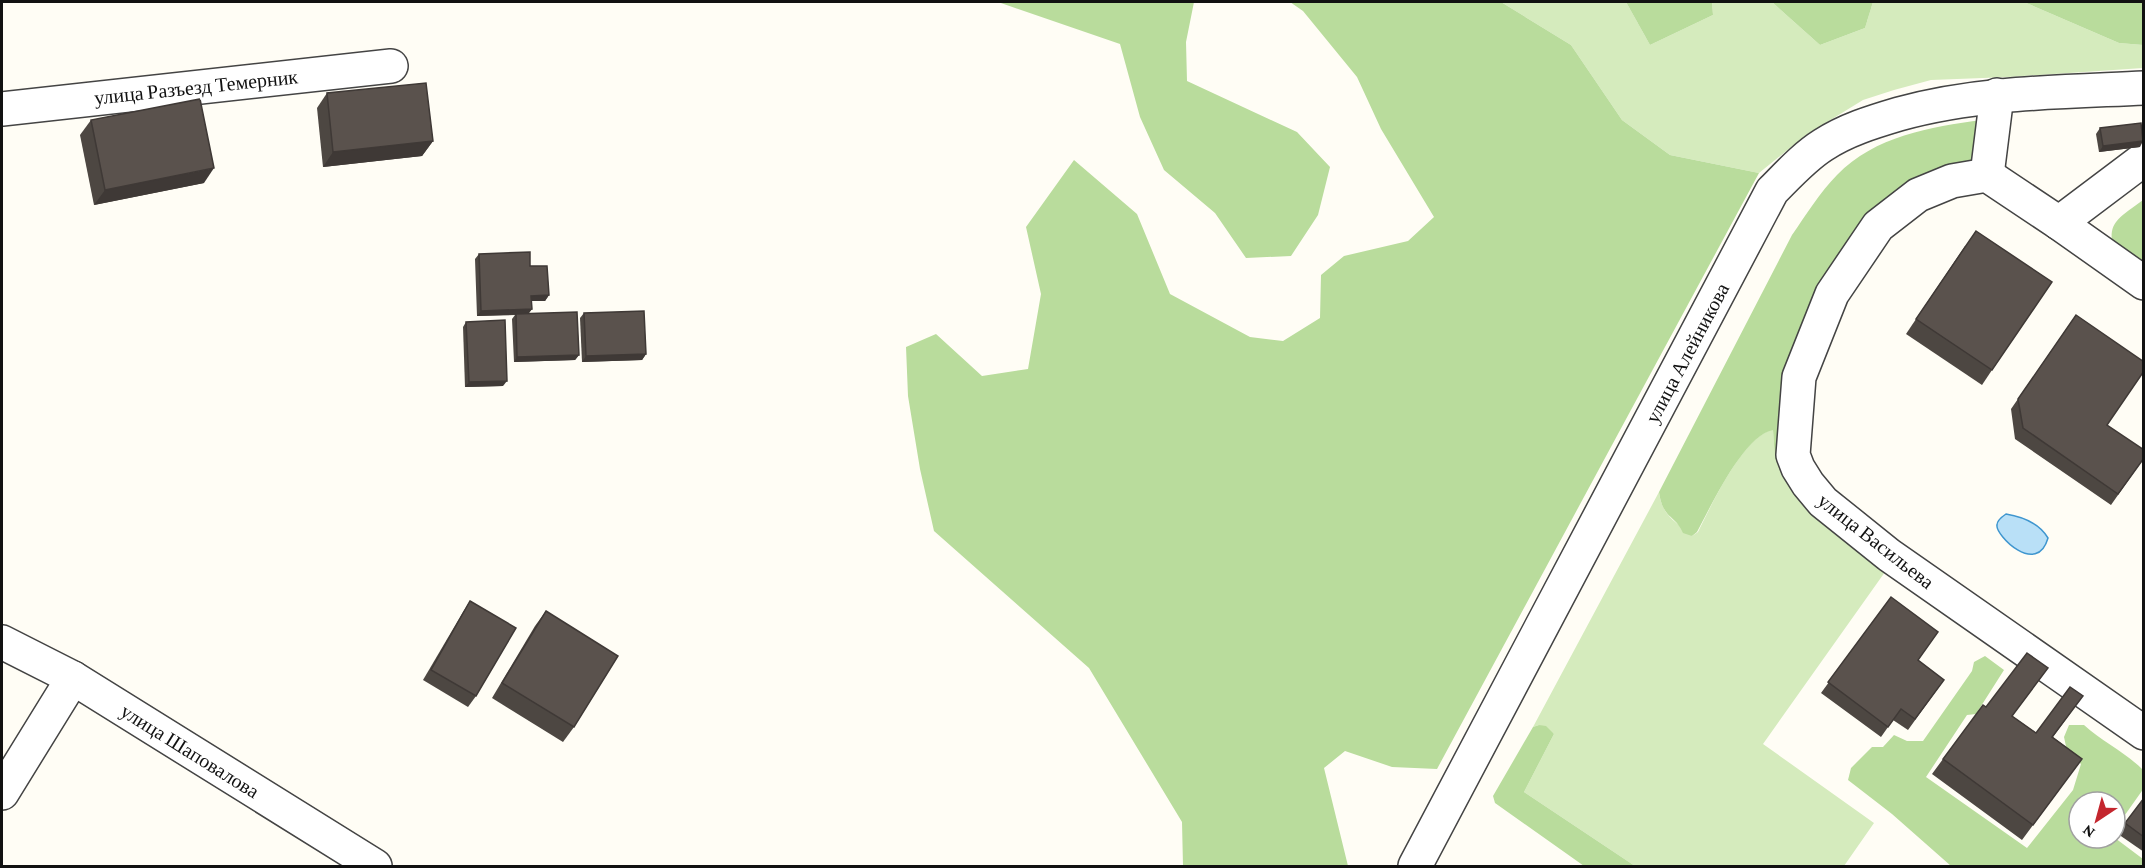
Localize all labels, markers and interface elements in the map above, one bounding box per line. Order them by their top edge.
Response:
street label: улица Разъезд Темерник [93,65,299,110]
street label: улица Алейникова [1641,279,1734,427]
street label: улица Васильева [1813,489,1938,594]
street label: улица Шаповалова [116,700,263,803]
north arrow [2067,790,2127,850]
text: N [2079,822,2098,842]

